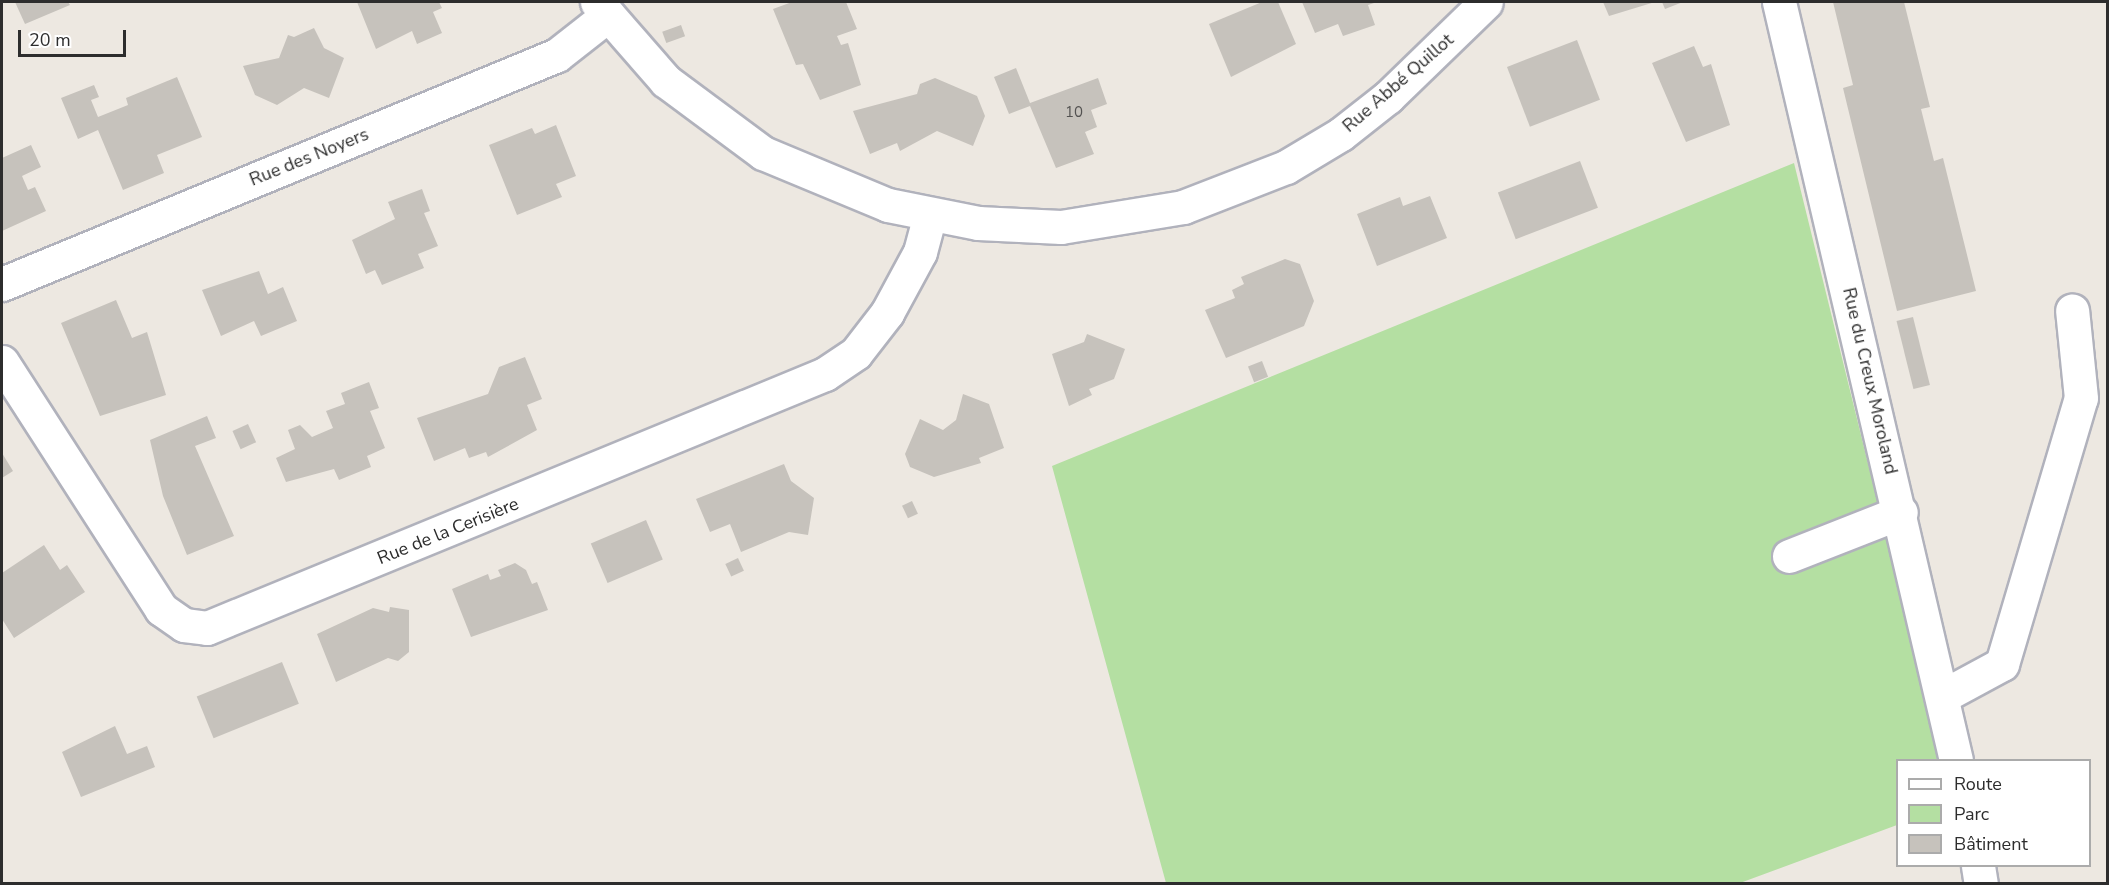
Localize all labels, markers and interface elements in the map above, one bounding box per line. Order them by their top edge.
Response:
scale bar [21,18,129,56]
text: 20 m [29,28,71,52]
street label: Rue Abbé Quillot [1338,29,1458,137]
house number: 10 [1065,104,1083,122]
street label: Rue des Noyers [246,123,372,191]
street label: Rue du Creux Moroland [1838,285,1902,477]
street label: Rue de la Cerisière [374,493,522,569]
legend [1896,759,2091,867]
text: Route [1954,772,2002,796]
text: Parc [1954,802,1989,826]
text: Bâtiment [1954,832,2028,856]

